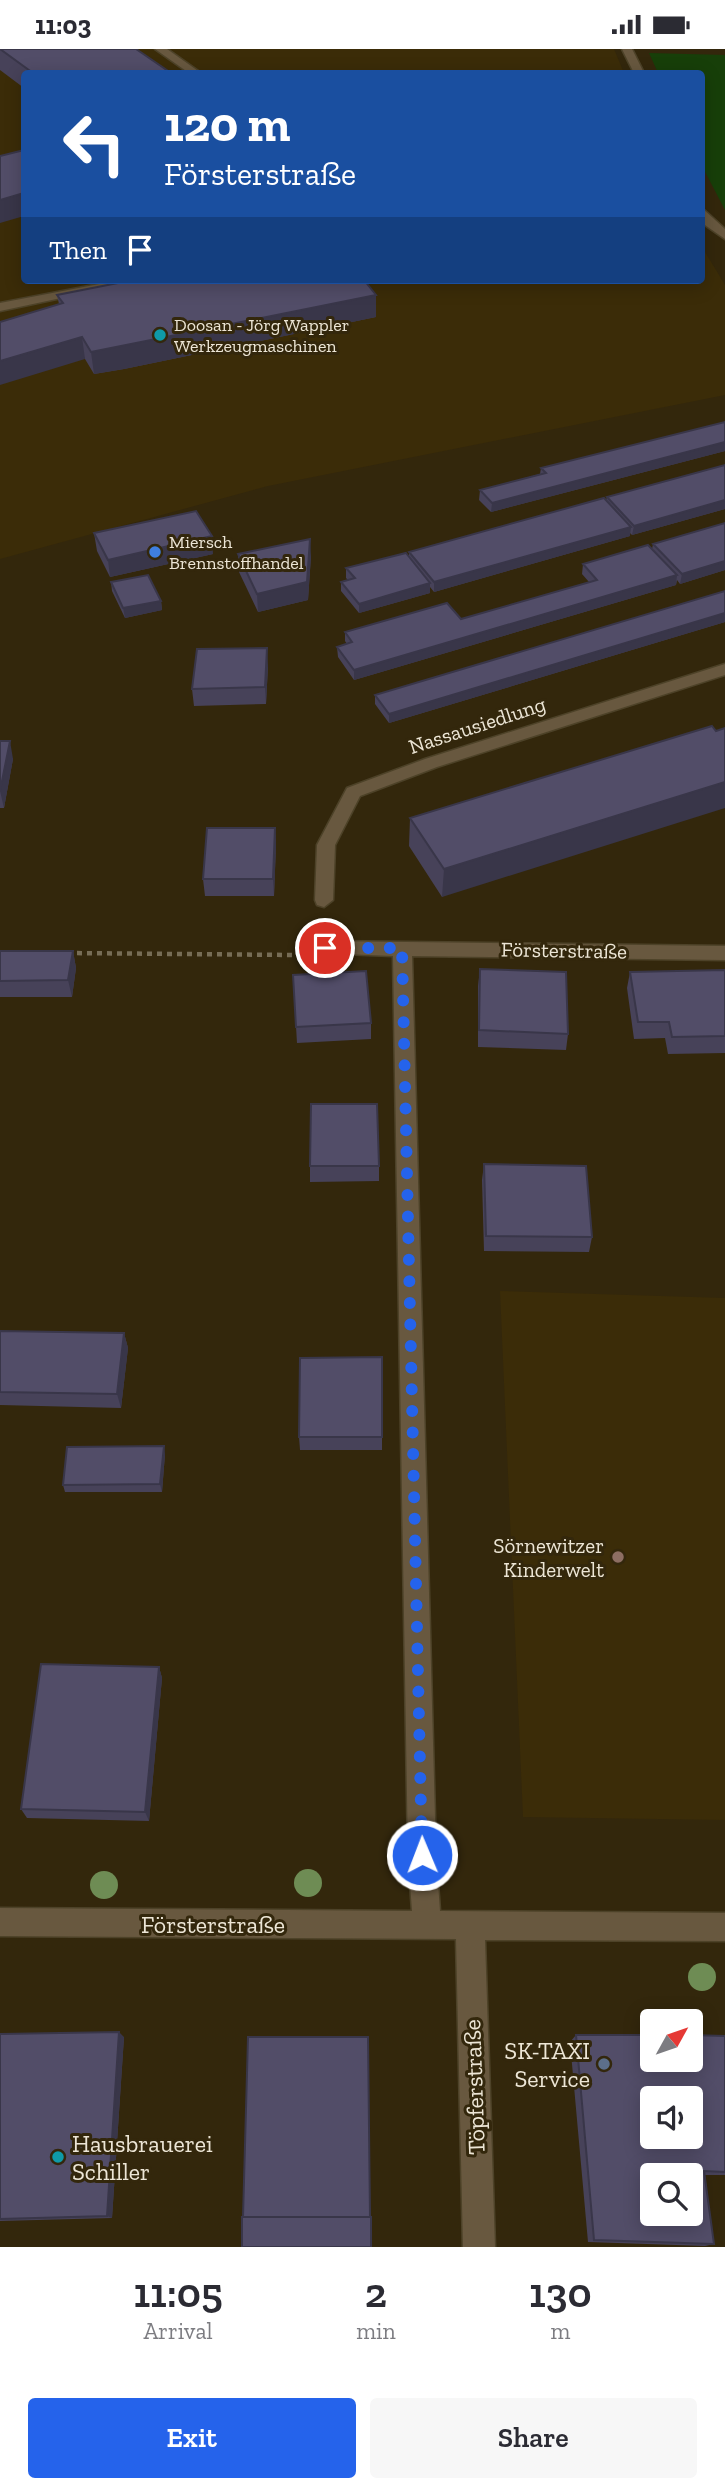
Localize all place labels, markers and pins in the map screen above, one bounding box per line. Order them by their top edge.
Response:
place label: Doosan - Jörg Wappler Werkzeugmaschinen [174,314,349,357]
marker: Doosan - Jörg Wappler Werkzeugmaschinen [152,327,168,343]
place label: Miersch Brennstoffhandel [169,531,304,574]
marker: Miersch Brennstoffhandel [147,544,163,560]
pin [295,918,355,978]
place label: Sörnewitzer Kinderwelt [493,1533,604,1582]
marker: Sörnewitzer Kinderwelt [610,1549,626,1565]
place label: SK-TAXI Service [504,2036,590,2093]
marker: SK-TAXI Service [596,2056,612,2072]
place label: Hausbrauerei Schiller [72,2129,213,2186]
marker: Hausbrauerei Schiller [50,2149,66,2165]

